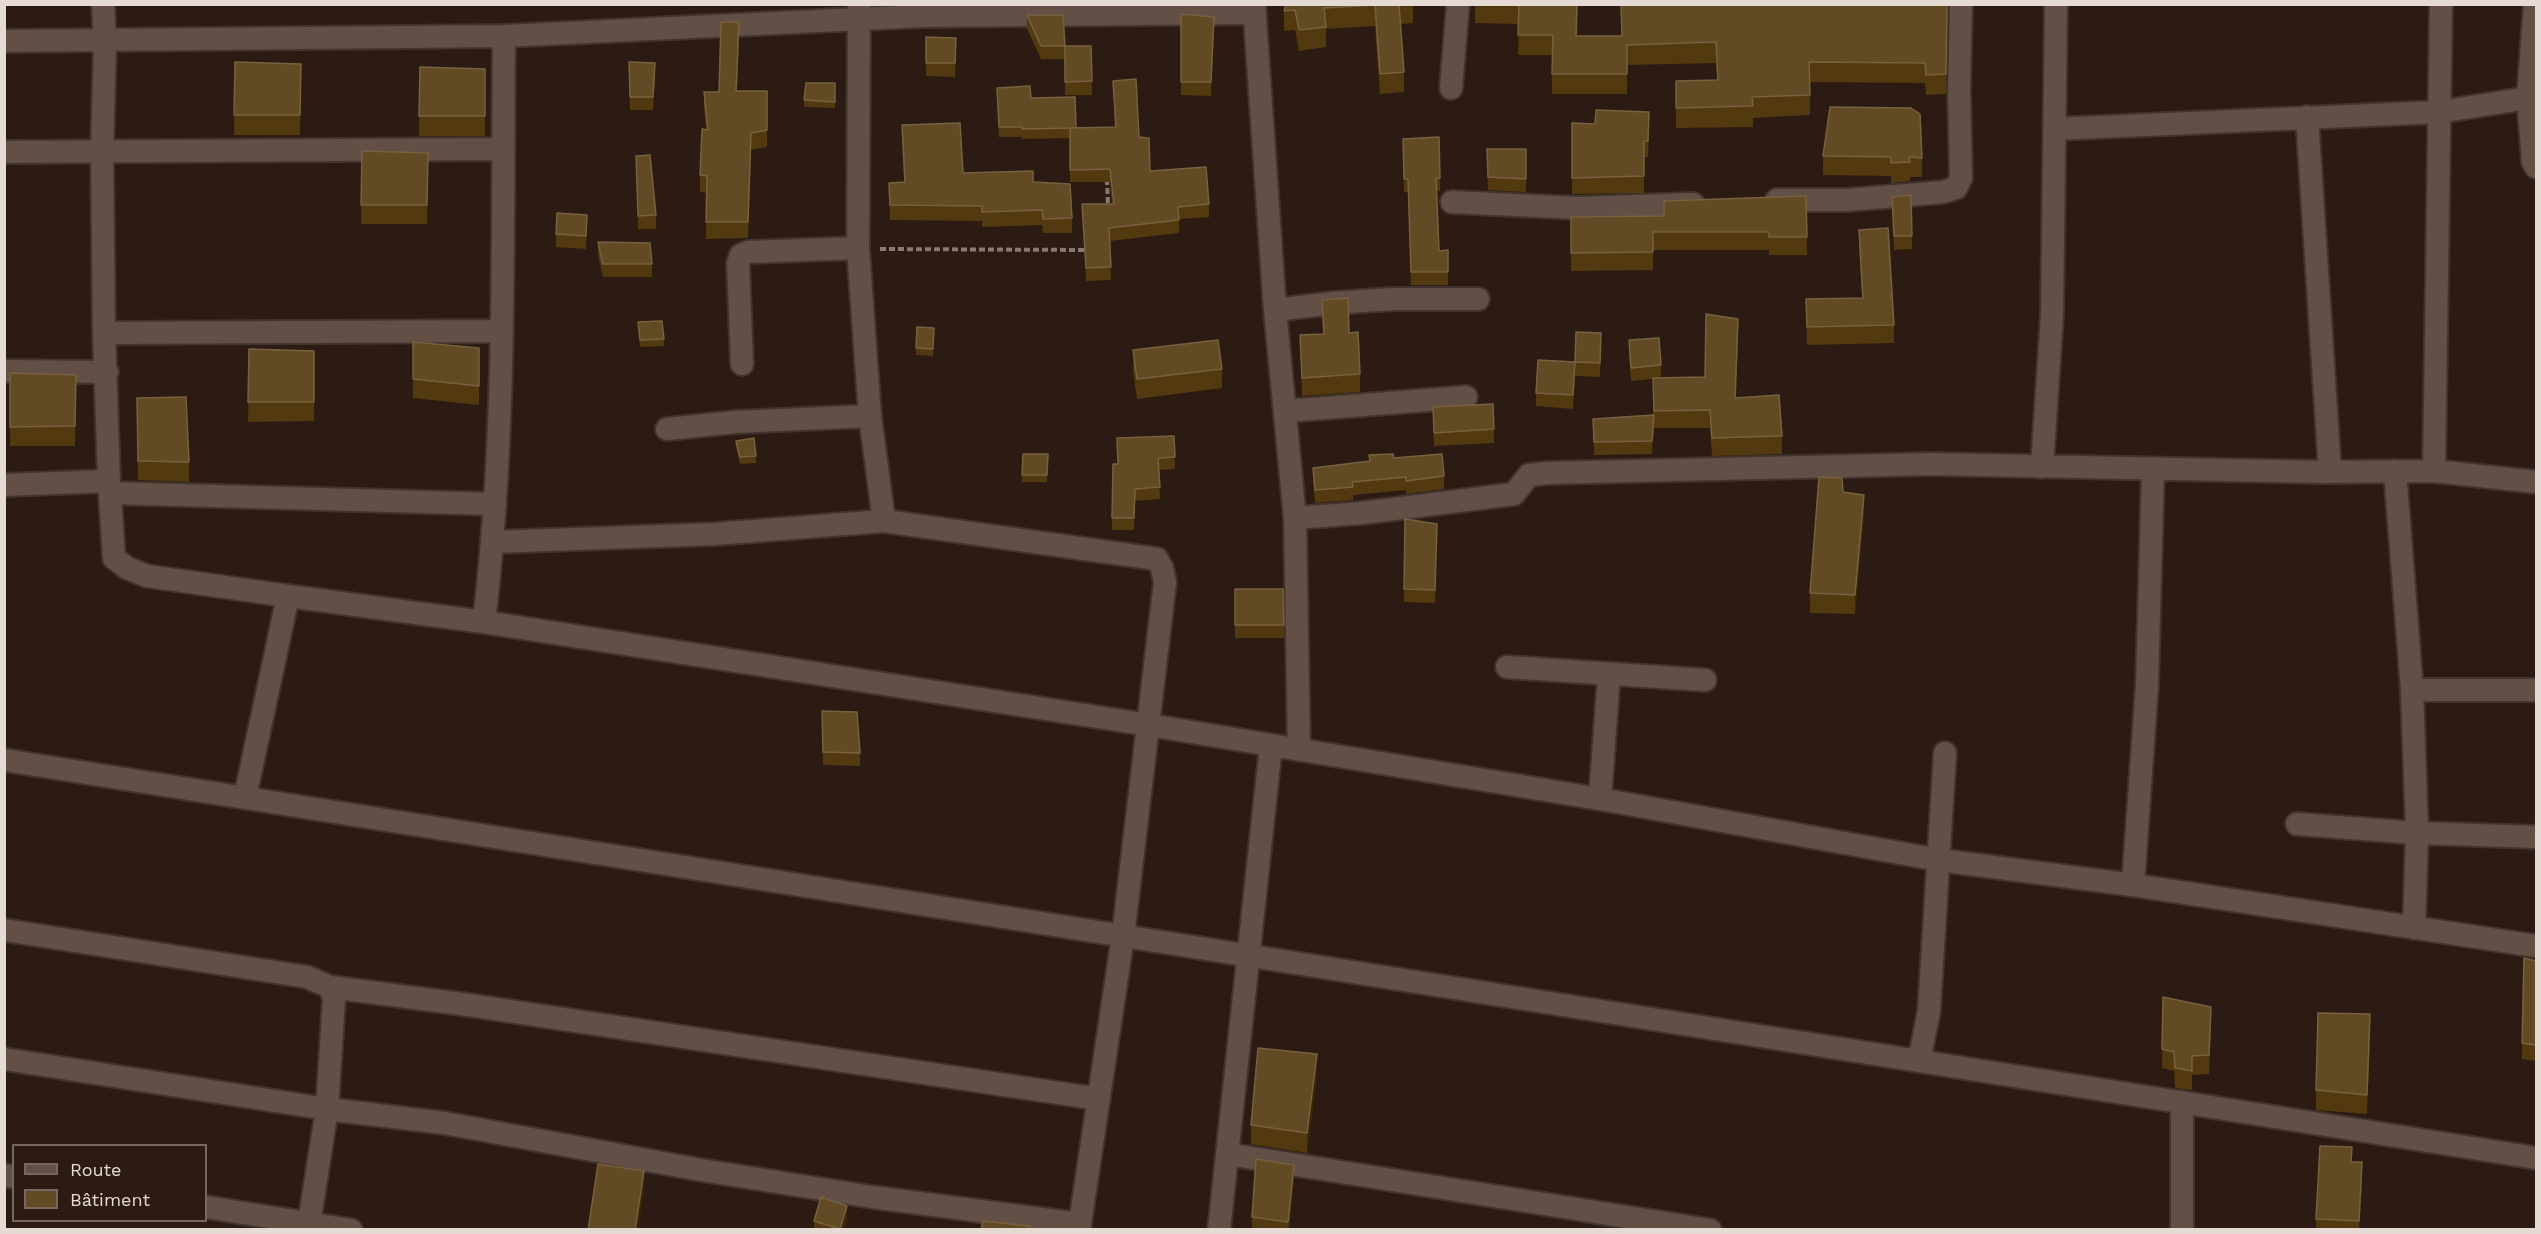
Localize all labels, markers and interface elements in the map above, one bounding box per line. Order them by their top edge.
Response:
legend [12,1144,207,1222]
text: Route [70,1159,122,1180]
text: Bâtiment [70,1189,150,1210]

